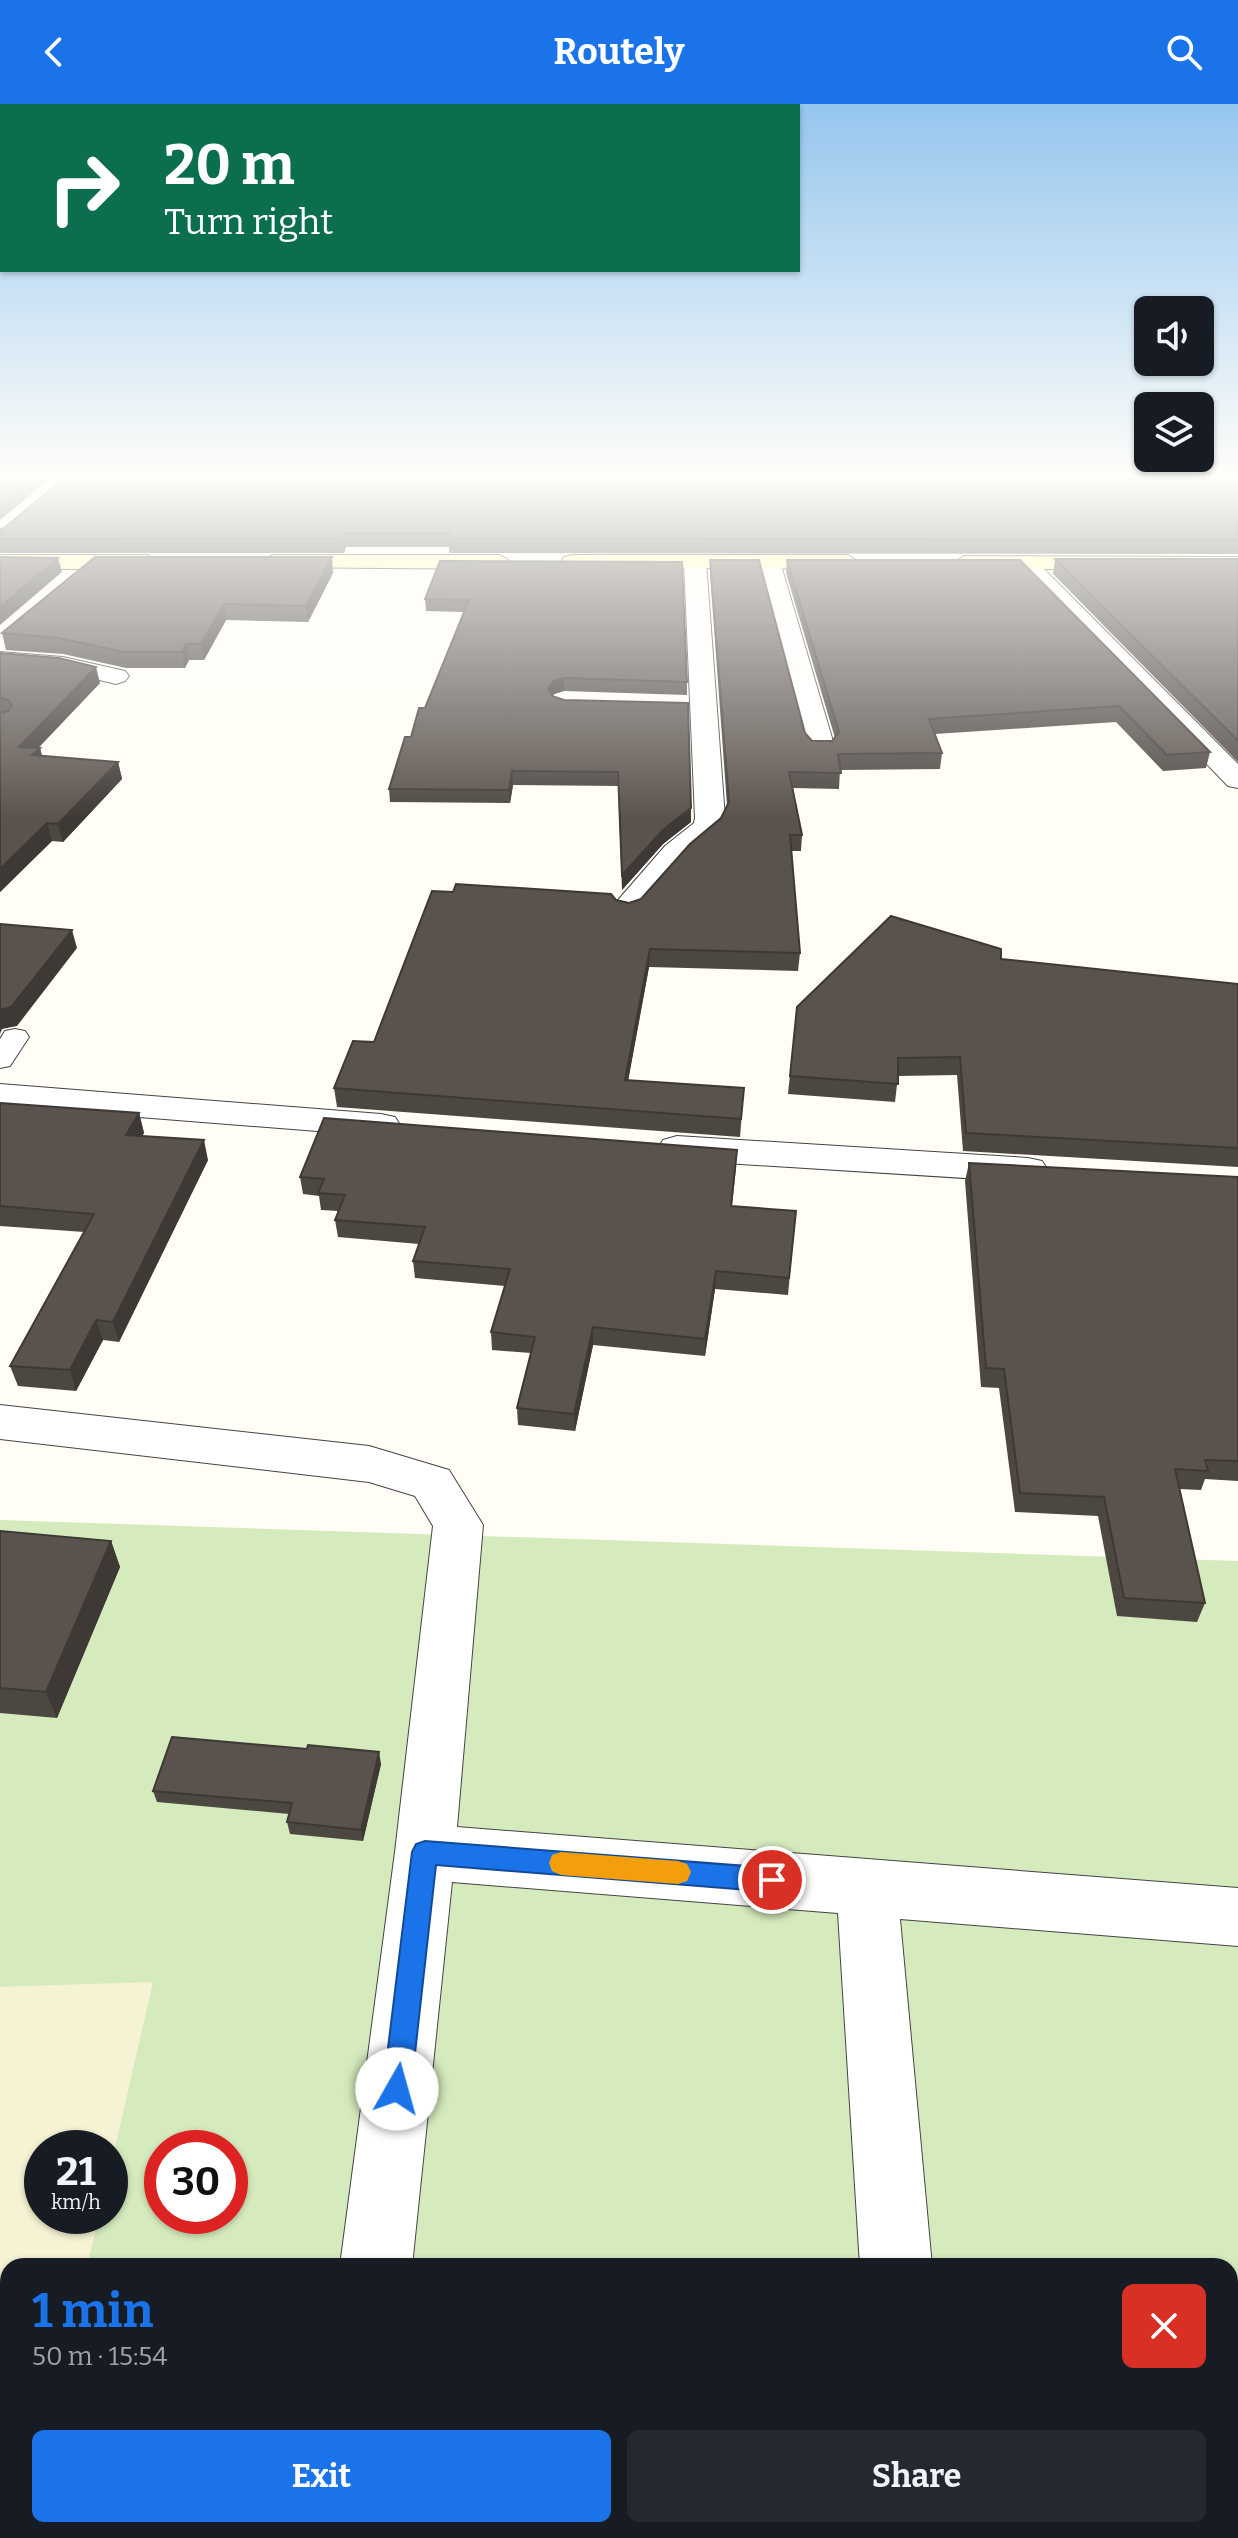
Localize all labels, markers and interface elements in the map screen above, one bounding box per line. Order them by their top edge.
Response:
icon: back [32,30,76,74]
text: Routely [554,30,684,74]
icon: search [1162,30,1206,74]
text: 20 m [164,132,295,199]
icon: right [32,136,136,240]
text: Turn right [164,200,333,244]
map controls [1134,296,1214,472]
button: sound [1134,296,1214,376]
button: layers [1134,392,1214,472]
pin [738,1846,806,1914]
icon: arrive [750,1858,794,1902]
position arrow [355,2047,439,2131]
speed limit sign: 30 [144,2130,248,2234]
text: 21 [56,2148,96,2196]
text: km/h [51,2190,101,2214]
text: 1 min [32,2282,153,2340]
button: close [1122,2284,1206,2368]
text: 50 m · 15:54 [32,2341,167,2372]
button: Exit [32,2430,611,2522]
button: Share [627,2430,1206,2522]

